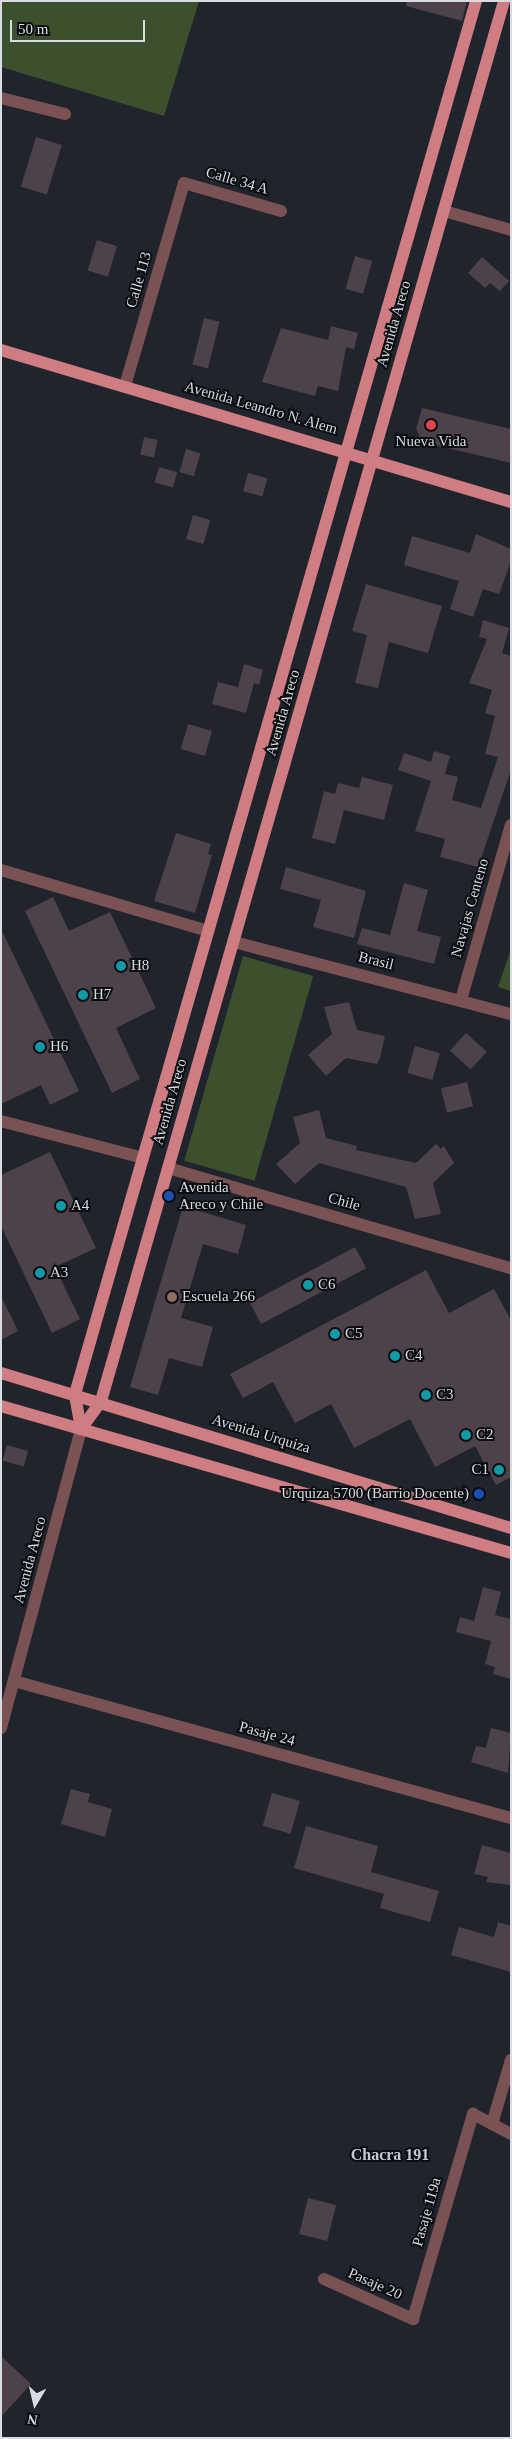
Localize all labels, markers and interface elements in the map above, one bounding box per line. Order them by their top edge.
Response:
scale bar [12,10,148,42]
text: 50 m [18,21,48,37]
street label: Calle 34 A [203,163,271,199]
street label: Calle 113 [122,250,156,310]
street label: Avenida Areco [373,278,415,370]
street label: Avenida Leandro N. Alem [182,377,340,439]
marker: Nueva Vida [425,419,437,431]
place label: Nueva Vida [395,433,467,451]
street label: Avenida Areco [262,667,304,759]
street label: Navajas Centeno [447,856,493,960]
street label: Brasil [356,948,396,974]
place label: H8 [131,957,149,975]
marker: H8 [115,960,127,972]
place label: H7 [93,986,111,1004]
marker: H7 [77,989,89,1001]
place label: H6 [50,1038,68,1056]
marker: H6 [34,1041,46,1053]
street label: Avenida Areco [149,1056,191,1148]
place label: Avenida Areco y Chile [179,1178,263,1213]
street label: Chile [326,1189,362,1215]
marker: Avenida Areco y Chile [163,1190,175,1202]
place label: A4 [71,1197,89,1215]
marker: A4 [55,1200,67,1212]
place label: A3 [50,1264,68,1282]
marker: A3 [34,1267,46,1279]
place label: C6 [318,1276,336,1294]
marker: C6 [302,1279,314,1291]
place label: Escuela 266 [182,1288,255,1306]
marker: Escuela 266 [166,1291,178,1303]
place label: C5 [345,1325,363,1343]
marker: C5 [329,1328,341,1340]
place label: C4 [405,1347,423,1365]
marker: C4 [389,1350,401,1362]
place label: C3 [436,1386,454,1404]
marker: C3 [420,1389,432,1401]
street label: Avenida Urquiza [210,1411,312,1457]
place label: C2 [476,1426,494,1444]
marker: C2 [460,1429,472,1441]
place label: C1 [471,1461,489,1479]
marker: C1 [493,1464,505,1476]
place label: Urquiza 5700 (Barrio Docente) [281,1485,469,1503]
marker: Urquiza 5700 (Barrio Docente) [473,1488,485,1500]
street label: Avenida Areco [10,1514,50,1606]
street label: Pasaje 24 [237,1718,297,1750]
district label: Chacra 191 [351,2145,429,2165]
street label: Pasaje 119a [409,2176,445,2248]
street label: Pasaje 20 [345,2264,405,2304]
north arrow [10,2379,60,2429]
text: N [26,2411,39,2428]

